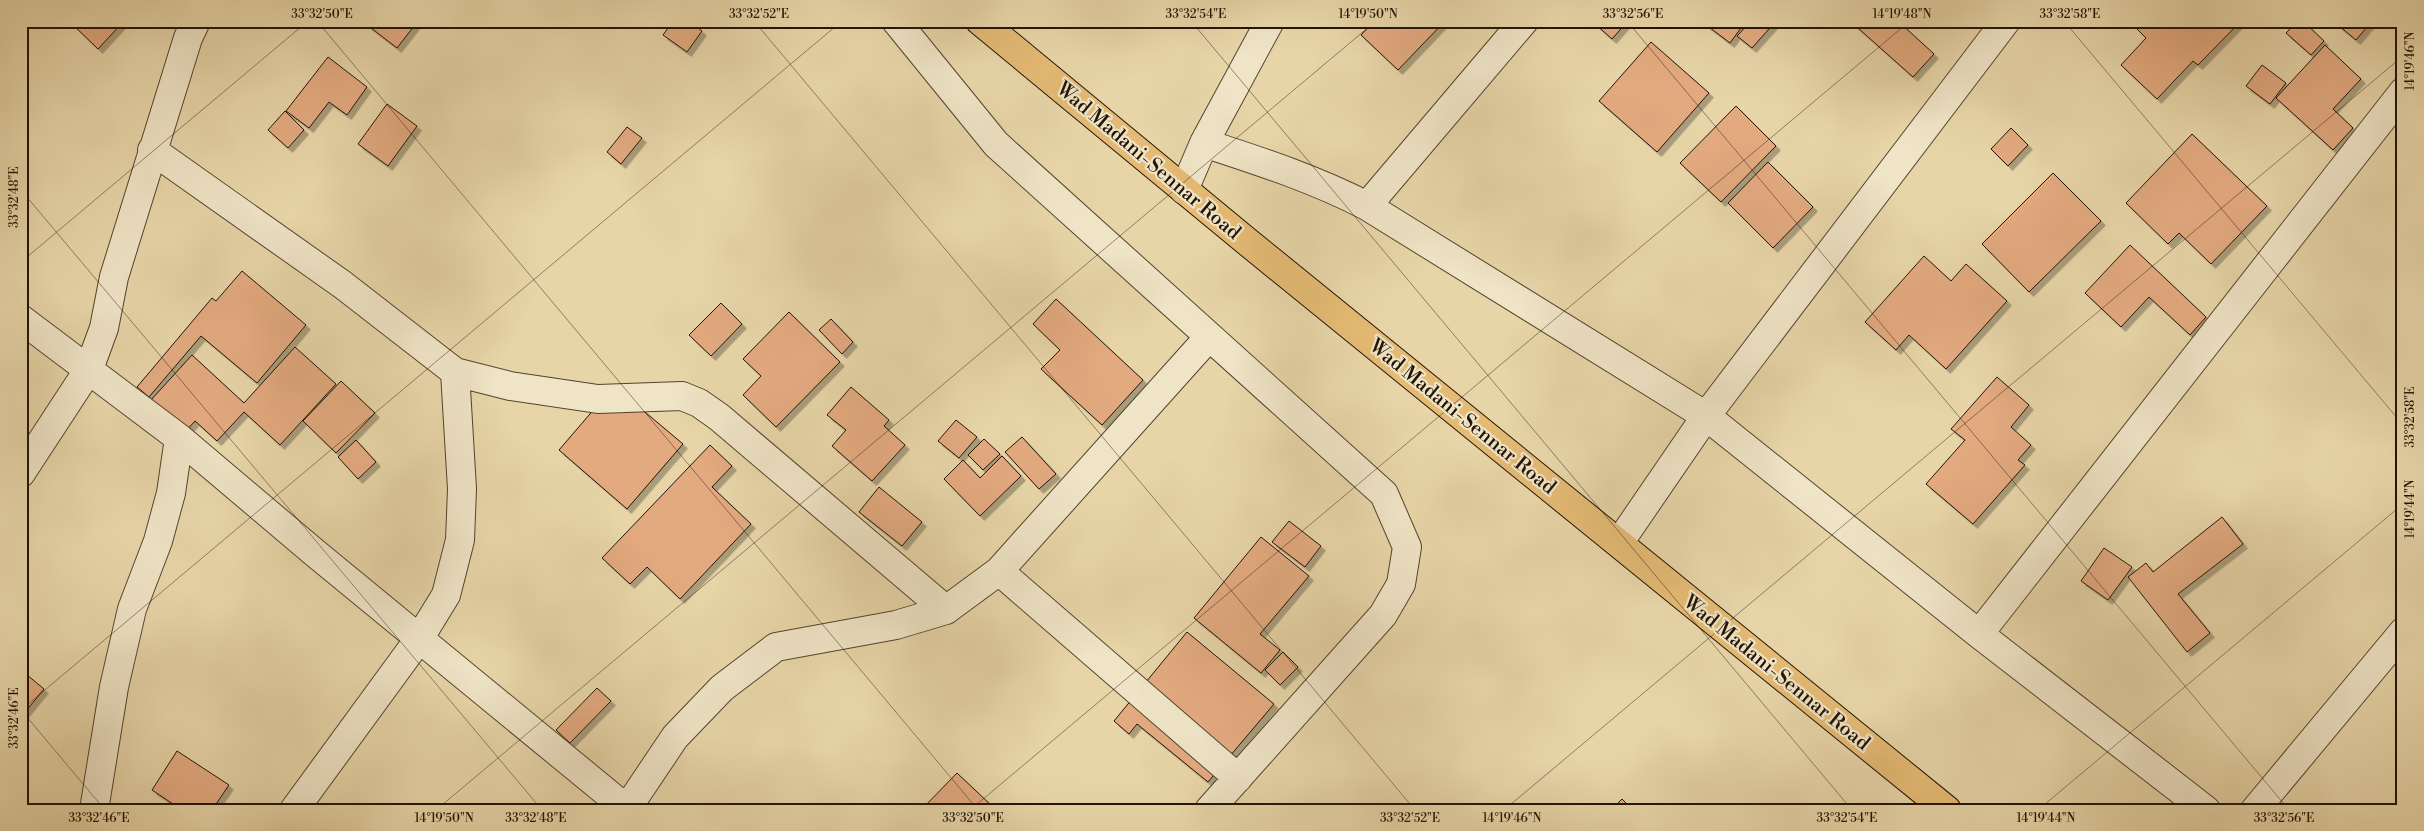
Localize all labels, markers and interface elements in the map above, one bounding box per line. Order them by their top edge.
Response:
text: 33°32'50"E [291,7,353,22]
text: 33°32'52"E [729,7,789,22]
text: 33°32'54"E [1166,7,1226,22]
text: 14°19'50"N [1338,7,1398,22]
text: 33°32'56"E [1603,7,1663,22]
text: 14°19'48"N [1872,7,1932,22]
text: 33°32'58"E [2040,7,2100,22]
text: 14°19'46"N [2403,31,2418,90]
street label: Wad Madani-Sennar Road [1050,76,1246,246]
text: 33°32'48"E [7,166,22,228]
street label: Wad Madani-Sennar Road [1363,333,1561,501]
text: 33°32'58"E [2403,387,2418,447]
text: 14°19'44"N [2403,479,2418,539]
street label: Wad Madani-Sennar Road [1677,589,1875,757]
text: 33°32'46"E [7,687,22,749]
text: 33°32'46"E [68,811,130,826]
text: 14°19'50"N [414,811,474,826]
text: 33°32'48"E [505,811,567,826]
text: 33°32'50"E [942,811,1004,826]
text: 33°32'52"E [1380,811,1440,826]
text: 14°19'46"N [1483,811,1542,826]
text: 33°32'54"E [1817,811,1877,826]
text: 14°19'44"N [2016,811,2076,826]
text: 33°32'56"E [2254,811,2314,826]

